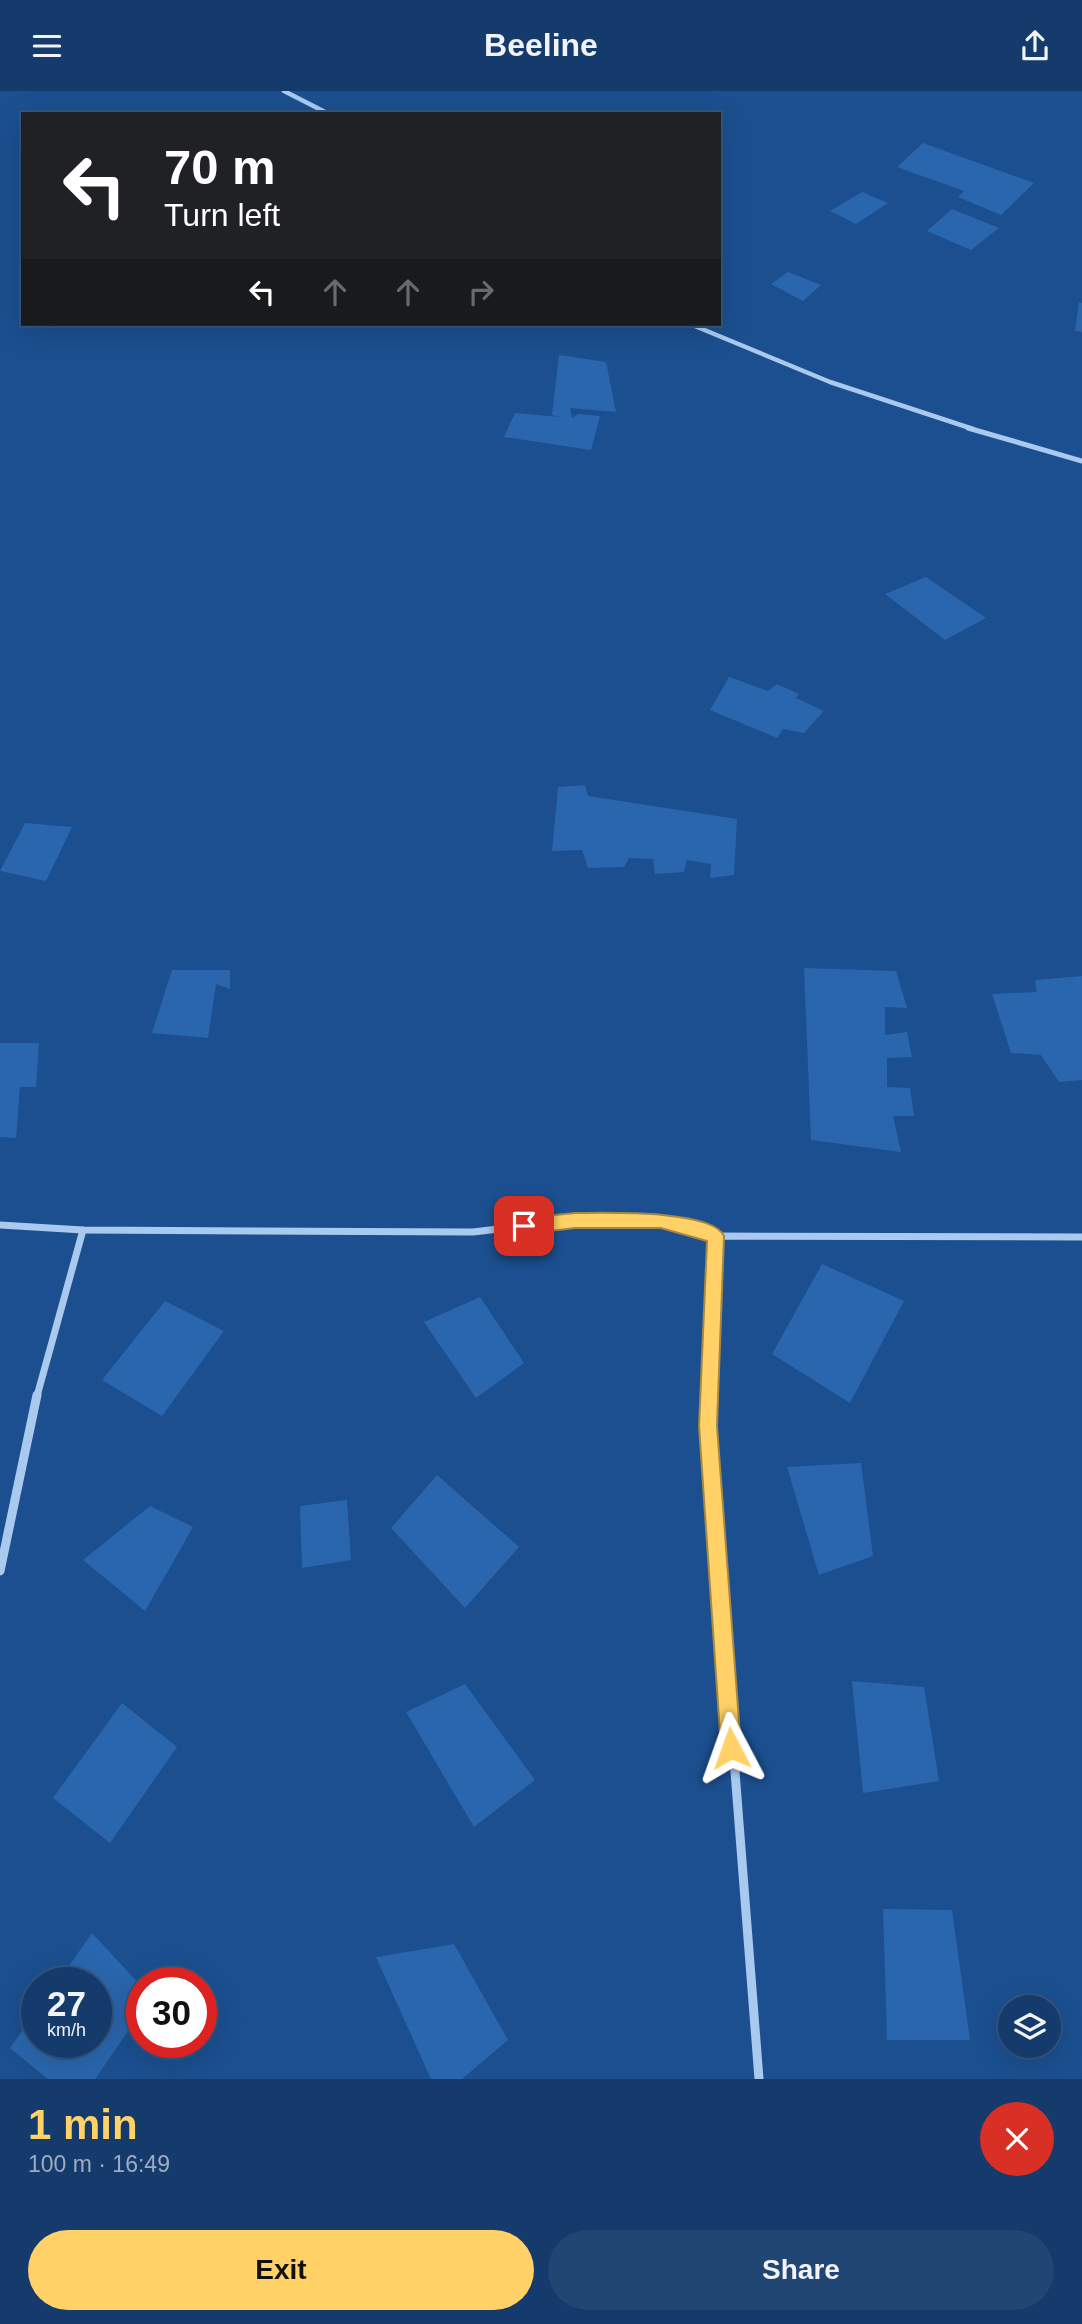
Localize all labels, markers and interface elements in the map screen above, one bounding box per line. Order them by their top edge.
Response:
icon: menu [28,27,66,65]
text: Beeline [484,27,598,63]
icon: share [1016,27,1054,65]
icon: left [49,140,140,231]
text: 70 m [164,140,276,194]
text: Turn left [164,197,280,233]
icon: left [243,273,281,311]
icon: ahead [316,273,354,311]
icon: ahead [389,273,427,311]
icon: right [462,273,500,311]
pin [494,1196,554,1256]
icon: arrive [505,1207,543,1245]
position arrow [694,1711,768,1785]
speed limit sign: 30 [126,1967,217,2058]
text: 27 [47,1984,86,2023]
map controls [998,1995,1061,2058]
button: layers [998,1995,1061,2058]
text: km/h [47,2020,86,2040]
text: 1 min [28,2101,138,2148]
button: close [980,2102,1054,2176]
text: 100 m · 16:49 [28,2151,170,2177]
button: Exit [28,2230,534,2310]
button: Share [548,2230,1054,2310]

